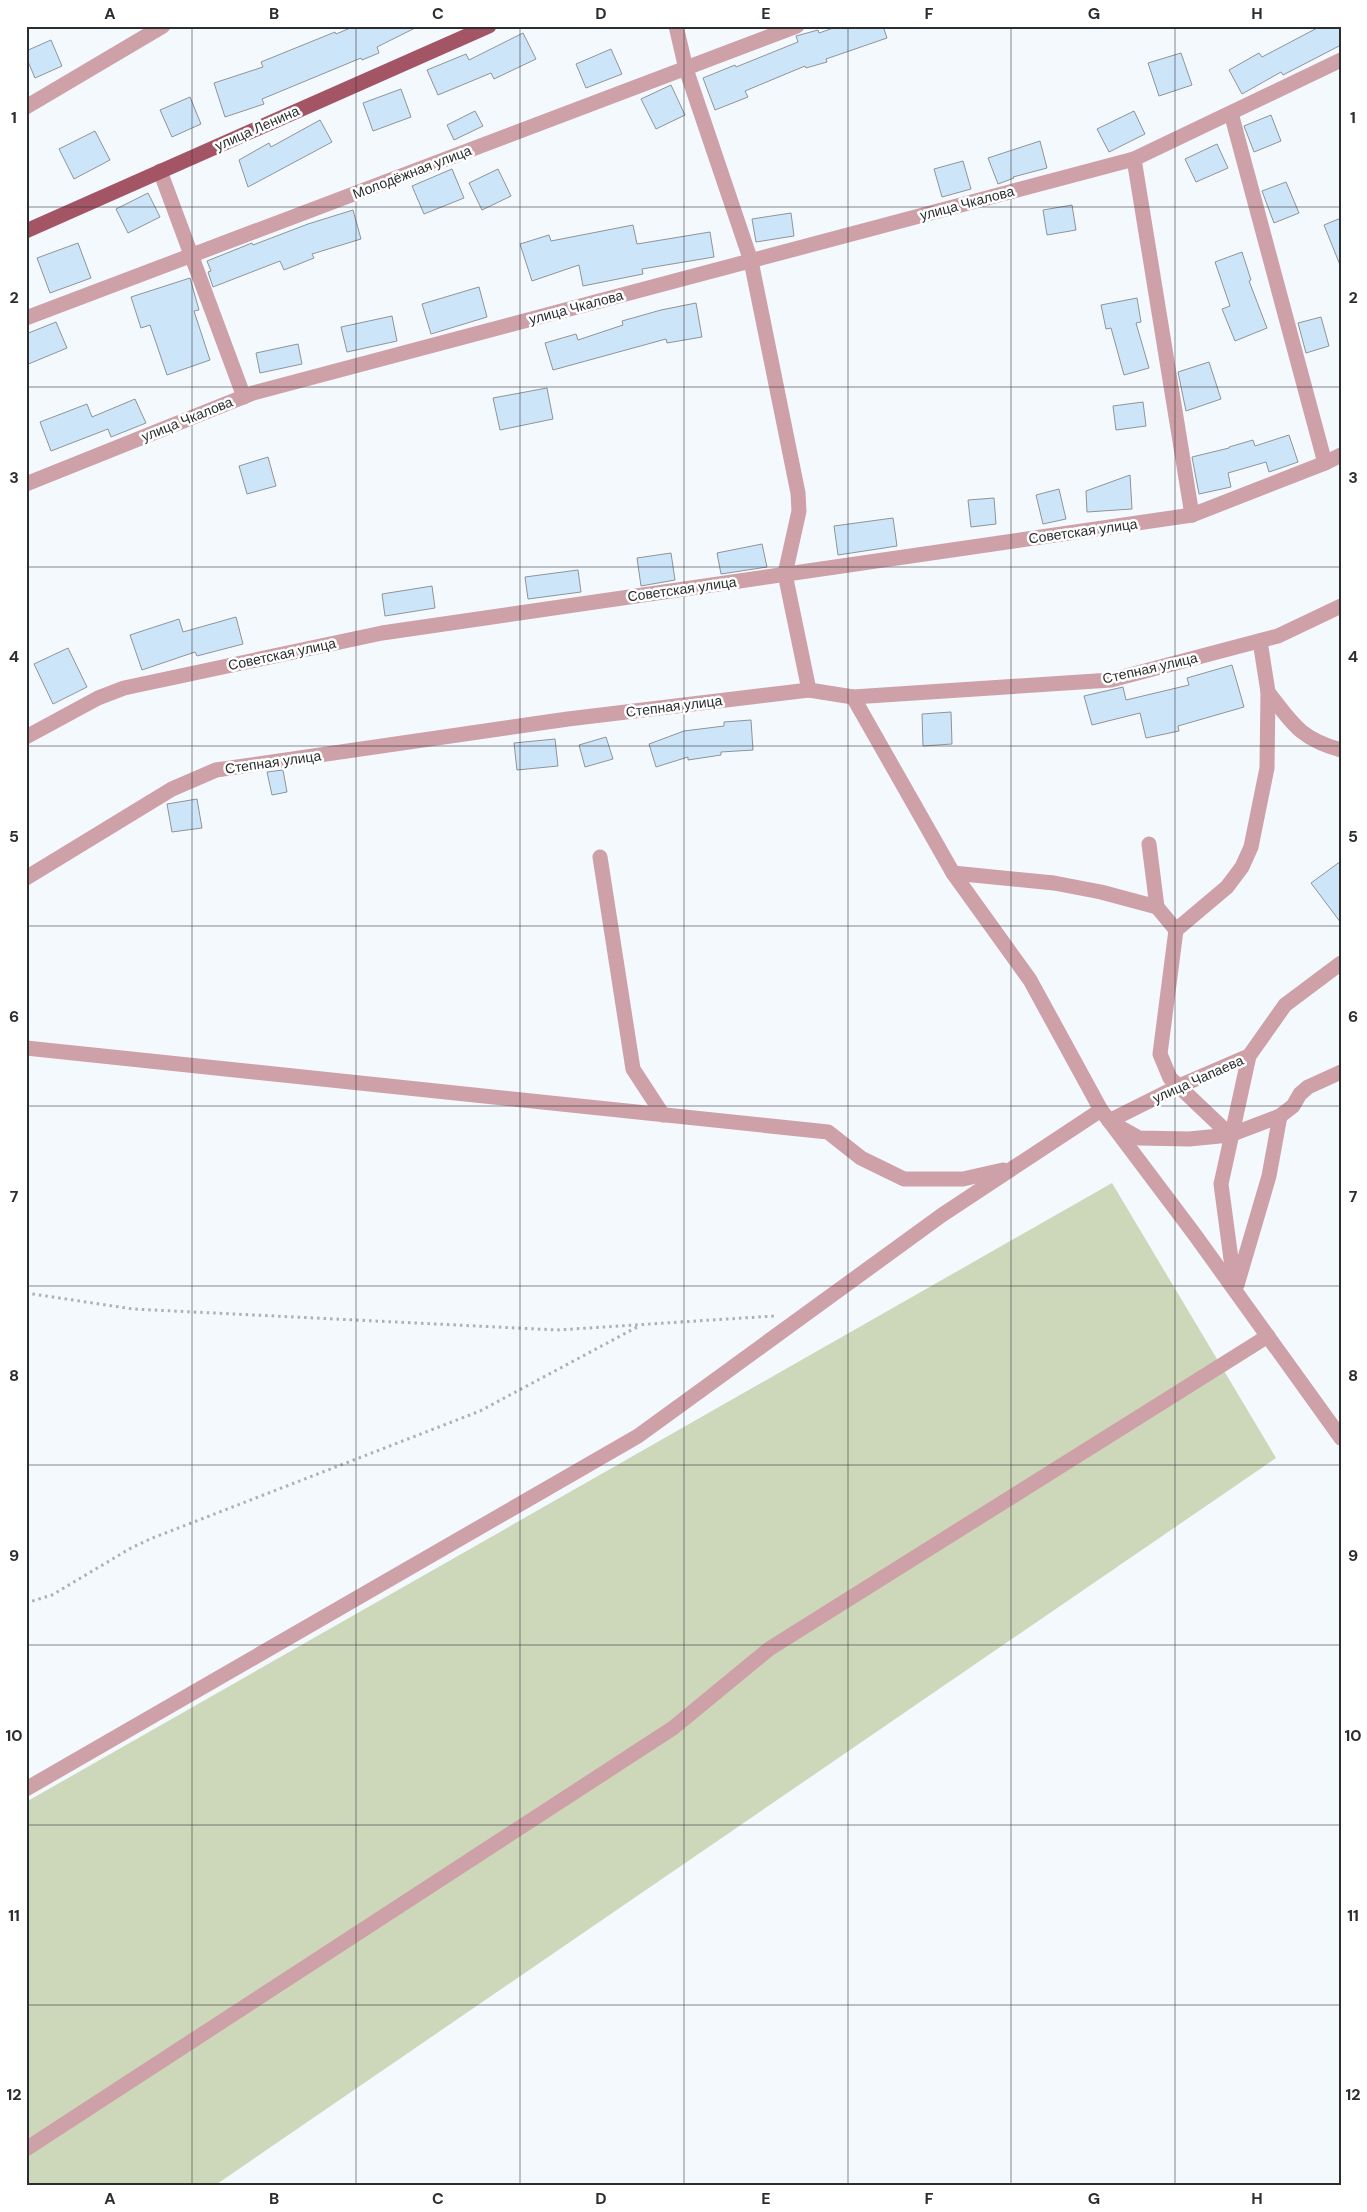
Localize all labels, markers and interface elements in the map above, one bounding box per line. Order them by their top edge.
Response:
text: A [104,3,116,24]
text: B [269,3,279,24]
text: C [432,3,444,24]
text: D [595,3,607,24]
text: E [761,3,771,24]
text: F [925,3,934,24]
text: G [1088,3,1100,24]
text: H [1251,3,1263,24]
street label: улица Ленина [212,101,302,155]
text: 1 [11,107,17,128]
text: 1 [1350,107,1356,128]
street label: Молодёжная улица [350,141,474,203]
street label: улица Чкалова [918,182,1016,224]
street label: улица Чкалова [527,286,625,328]
text: 2 [9,287,19,308]
text: 2 [1348,287,1358,308]
street label: улица Чкалова [139,392,236,446]
text: 3 [9,467,19,488]
text: 3 [1348,467,1358,488]
street label: Советская улица [1027,514,1139,548]
street label: Советская улица [626,572,738,606]
street label: Советская улица [226,634,338,674]
text: 4 [9,646,19,667]
text: 4 [1348,646,1358,667]
street label: Степная улица [1101,648,1200,688]
street label: Степная улица [625,691,723,721]
street label: Степная улица [224,746,323,778]
text: 5 [9,826,19,847]
text: 5 [1348,826,1358,847]
text: 6 [9,1006,19,1027]
text: 6 [1348,1006,1358,1027]
street label: улица Чапаева [1150,1051,1246,1107]
text: 7 [10,1186,19,1207]
text: 7 [1349,1186,1358,1207]
text: 8 [9,1365,19,1386]
text: 8 [1348,1365,1358,1386]
text: 9 [9,1545,19,1566]
text: 9 [1348,1545,1358,1566]
text: 10 [5,1725,23,1746]
text: 10 [1344,1725,1362,1746]
text: 11 [8,1905,20,1926]
text: 11 [1347,1905,1359,1926]
text: 12 [6,2084,22,2105]
text: 12 [1345,2084,1361,2105]
text: A [104,2188,116,2209]
text: B [269,2188,279,2209]
text: C [432,2188,444,2209]
text: D [595,2188,607,2209]
text: E [761,2188,771,2209]
text: F [925,2188,934,2209]
text: G [1088,2188,1100,2209]
text: H [1251,2188,1263,2209]

